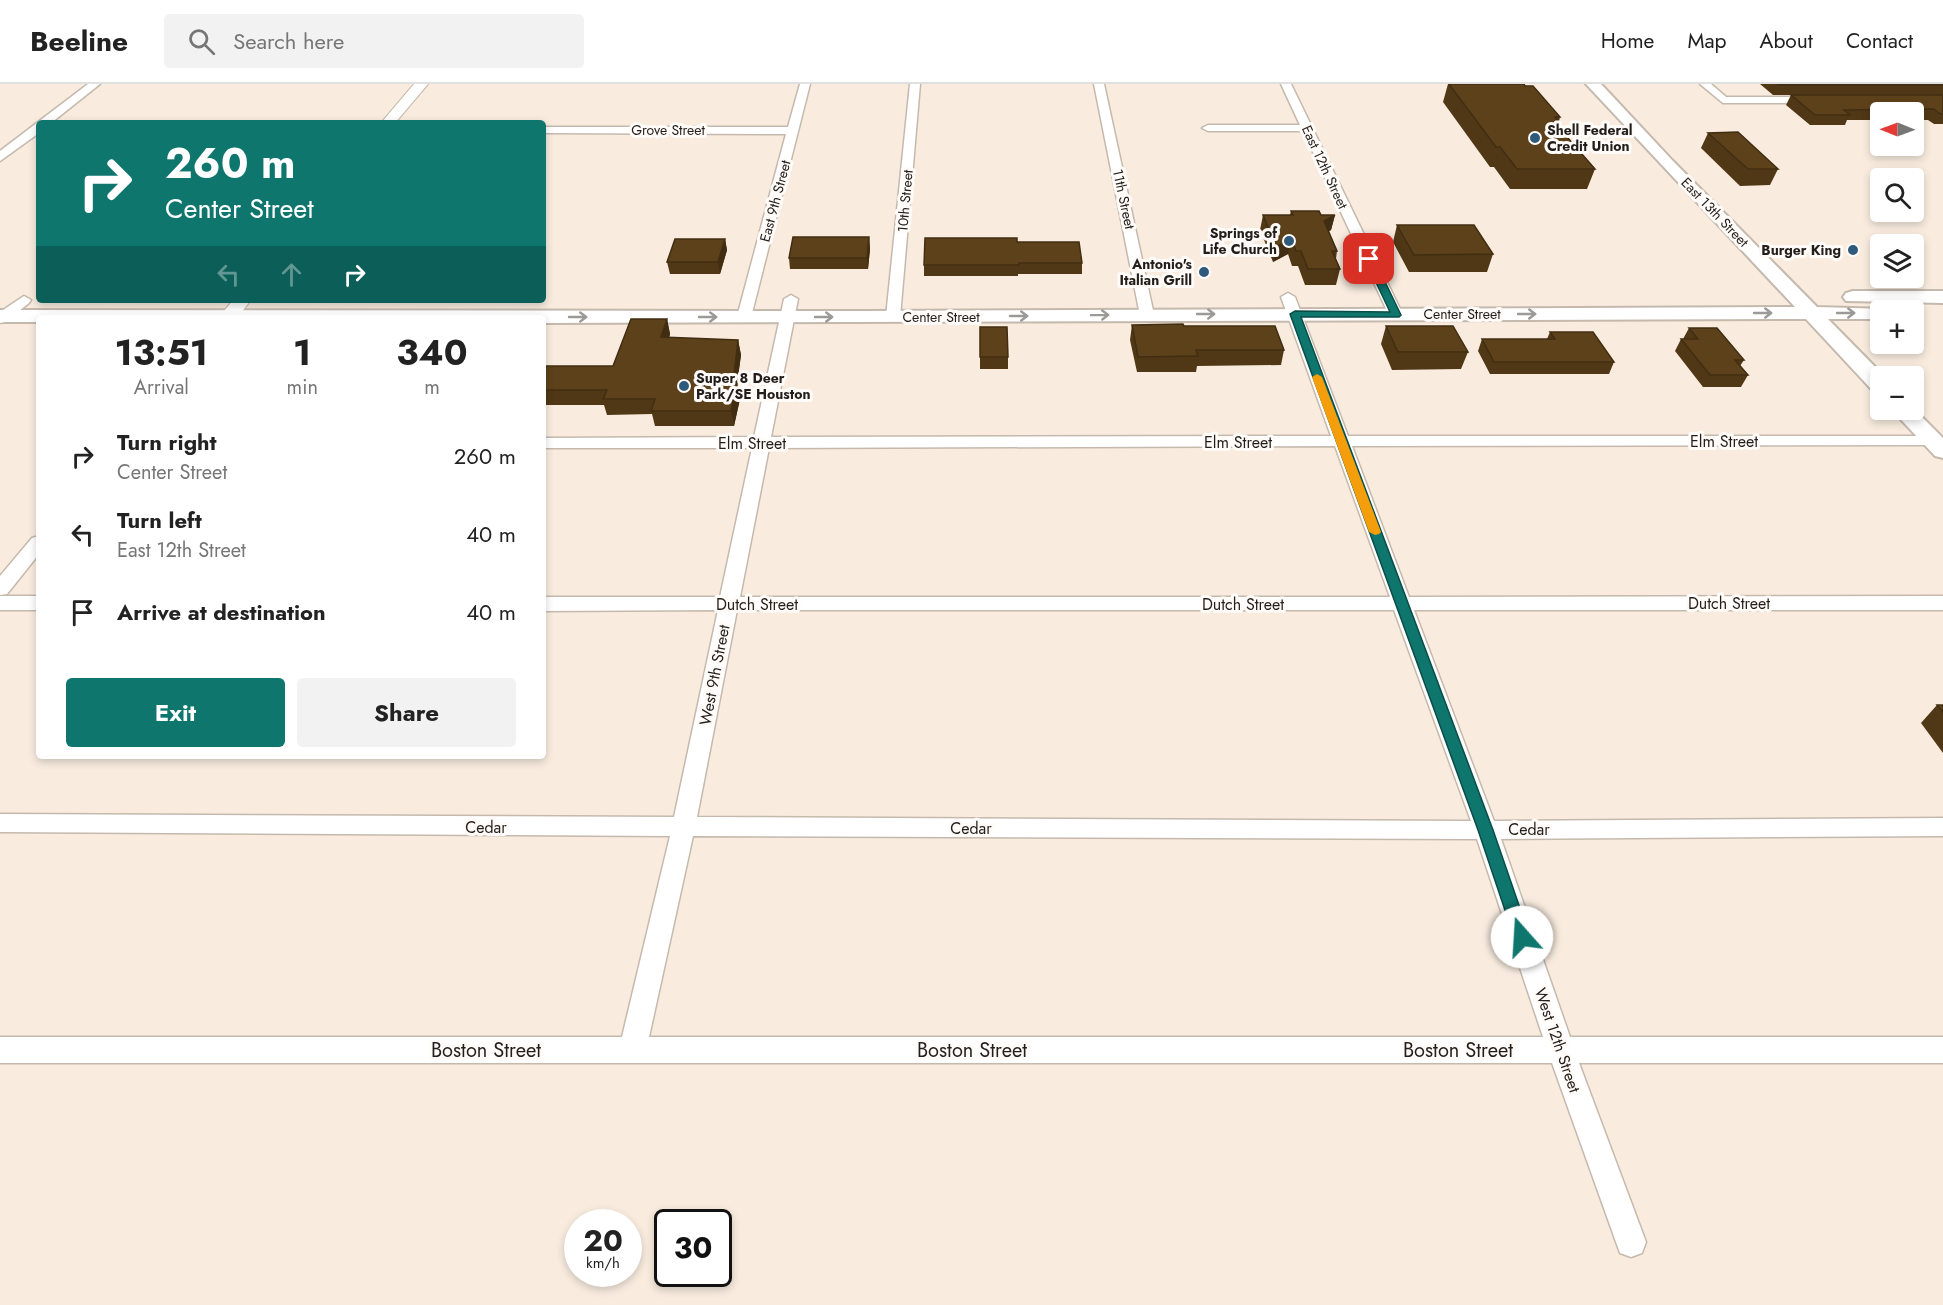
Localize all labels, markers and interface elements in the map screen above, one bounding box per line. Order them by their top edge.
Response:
search box [164,14,584,68]
text: Beeline [30,21,128,62]
icon: search [185,25,218,58]
text: Search here [233,25,344,57]
text: Home [1601,26,1654,56]
text: Map [1687,26,1727,56]
text: About [1760,26,1813,56]
text: Contact [1846,26,1913,56]
north arrow [1870,102,1924,156]
map controls [1870,102,1924,420]
street label: Grove Street [631,120,705,140]
place label: Shell Federal Credit Union [1547,120,1633,156]
street label: East 12th Street [1297,122,1353,213]
marker: Shell Federal Credit Union [1528,131,1542,145]
text: 260 m [165,133,296,194]
icon: right [66,144,144,222]
street label: East 9th Street [754,157,796,244]
street label: 11th Street [1108,167,1140,231]
street label: 10th Street [892,168,918,233]
button: search [1870,168,1924,222]
street label: East 13th Street [1677,173,1754,252]
text: Center Street [165,189,314,228]
place label: Springs of Life Church [1202,223,1278,259]
pin [1343,233,1394,284]
marker: Springs of Life Church [1282,234,1296,248]
button: layers [1870,234,1924,288]
place label: Burger King [1761,240,1841,260]
icon: arrive [1352,242,1385,275]
marker: Burger King [1846,243,1860,257]
place label: Antonio's Italian Grill [1120,254,1193,290]
icon: left [212,258,245,291]
icon: ahead [275,258,308,291]
icon: right [338,258,371,291]
marker: Antonio's Italian Grill [1197,265,1211,279]
button: + [1870,300,1924,354]
street label: Center Street [1423,304,1501,324]
street label: Center Street [902,307,980,327]
one-way arrow [1753,307,1773,319]
one-way arrow [1835,307,1855,319]
one-way arrow [1516,308,1536,320]
one-way arrow [1089,309,1109,321]
one-way arrow [1195,309,1215,320]
one-way arrow [1008,310,1028,322]
one-way arrow [567,311,587,323]
one-way arrow [698,311,718,323]
one-way arrow [813,311,833,323]
text: 13:51 [114,326,208,378]
text: 1 [293,326,311,378]
text: 340 [396,326,468,378]
button: − [1870,366,1924,420]
place label: Super 8 Deer Park/SE Houston [696,368,810,404]
text: Arrival [134,373,189,402]
text: min [287,373,318,402]
text: m [424,373,440,402]
marker: Super 8 Deer Park/SE Houston [677,379,691,393]
text: Turn right [117,426,217,458]
street label: Elm Street [1690,430,1758,453]
street label: Elm Street [1204,431,1272,454]
street label: Elm Street [718,432,786,455]
icon: right [66,440,99,473]
text: 260 m [454,440,516,472]
text: Center Street [117,458,227,487]
text: Turn left [117,504,202,536]
icon: left [66,518,99,551]
text: 40 m [466,518,516,550]
text: East 12th Street [117,536,246,565]
street label: Dutch Street [1688,592,1770,615]
street label: Dutch Street [716,593,798,616]
street label: Dutch Street [1202,593,1284,616]
icon: arrive [66,596,99,629]
text: Arrive at destination [117,596,326,628]
text: 40 m [466,596,516,628]
street label: West 9th Street [693,623,736,728]
button: Exit [66,678,285,747]
button: Share [297,678,516,747]
street label: Cedar [465,816,507,839]
street label: Cedar [950,817,992,840]
street label: Cedar [1508,818,1550,841]
position arrow [1490,905,1554,969]
street label: West 12th Street [1529,985,1586,1096]
street label: Boston Street [431,1036,541,1065]
street label: Boston Street [917,1036,1027,1065]
street label: Boston Street [1403,1036,1513,1065]
speed limit sign: 30 [654,1209,732,1287]
text: 20 [583,1219,623,1262]
text: km/h [586,1252,620,1274]

